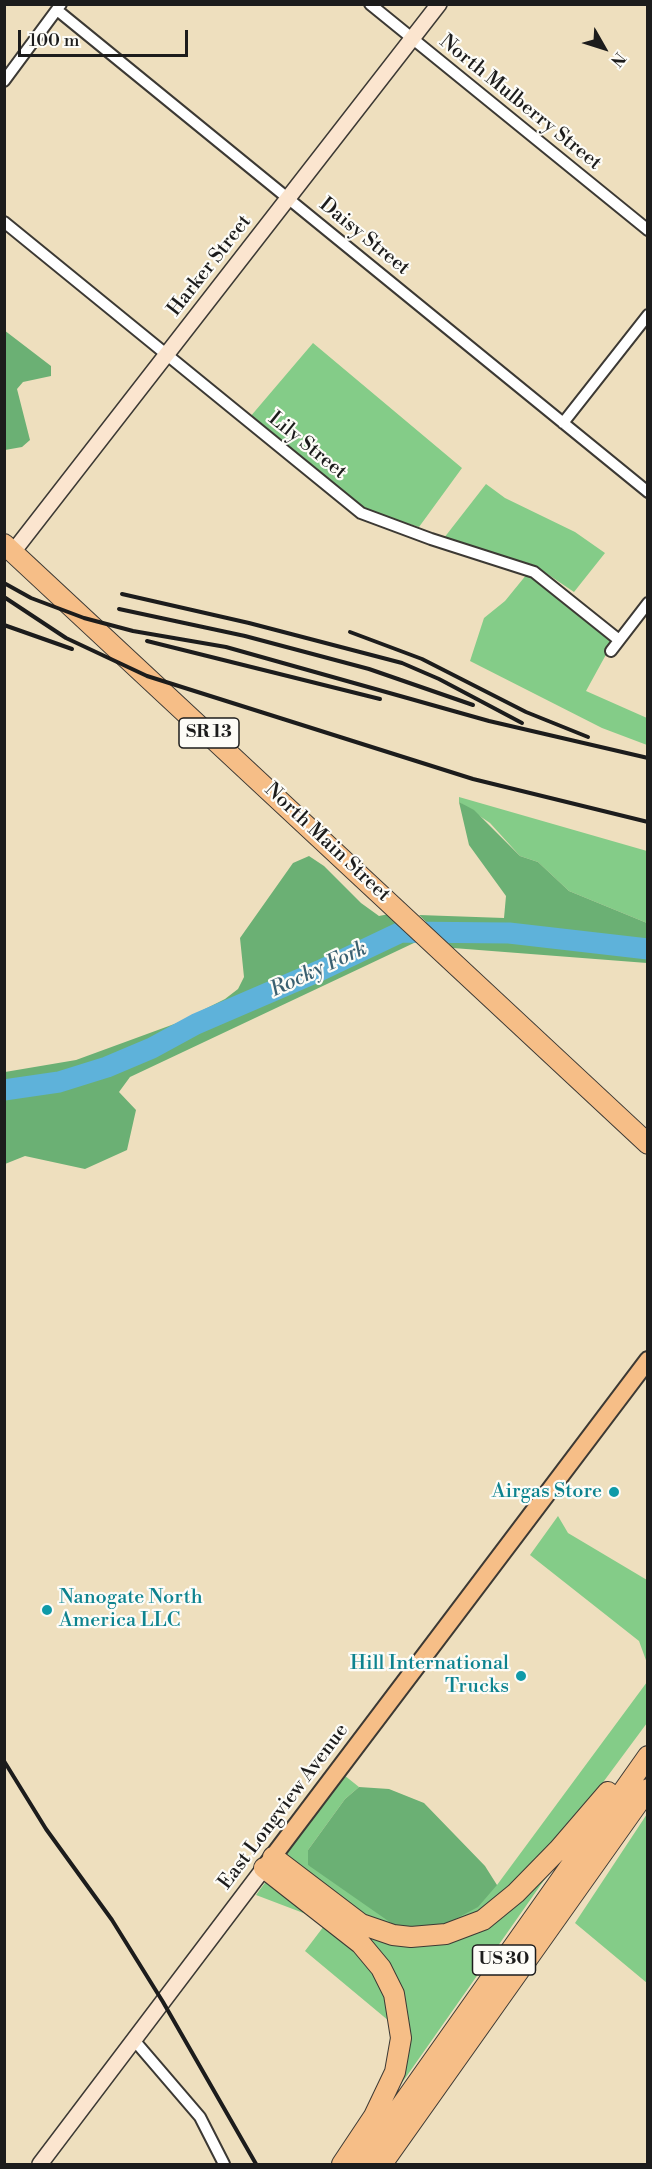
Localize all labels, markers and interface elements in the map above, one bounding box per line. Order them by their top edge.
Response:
scale bar [21,18,190,56]
north arrow [574,18,634,78]
text: 100 m [29,29,80,52]
street label: North Mulberry Street [434,30,606,176]
text: N [606,48,630,71]
street label: Daisy Street [314,193,414,281]
street label: Harker Street [163,211,257,321]
street label: Lily Street [263,407,351,485]
road number: SR 13 [179,718,239,748]
street label: North Main Street [259,779,395,907]
water label: Rocky Fork [267,937,371,1003]
place label: Airgas Store [492,1480,602,1504]
marker: Airgas Store [607,1485,621,1499]
place label: Nanogate North America LLC [59,1586,203,1633]
marker: Nanogate North America LLC [40,1603,54,1617]
place label: Hill International Trucks [350,1652,509,1699]
marker: Hill International Trucks [514,1669,528,1683]
street label: East Longview Avenue [214,1719,354,1895]
road number: US 30 [472,1945,536,1975]

